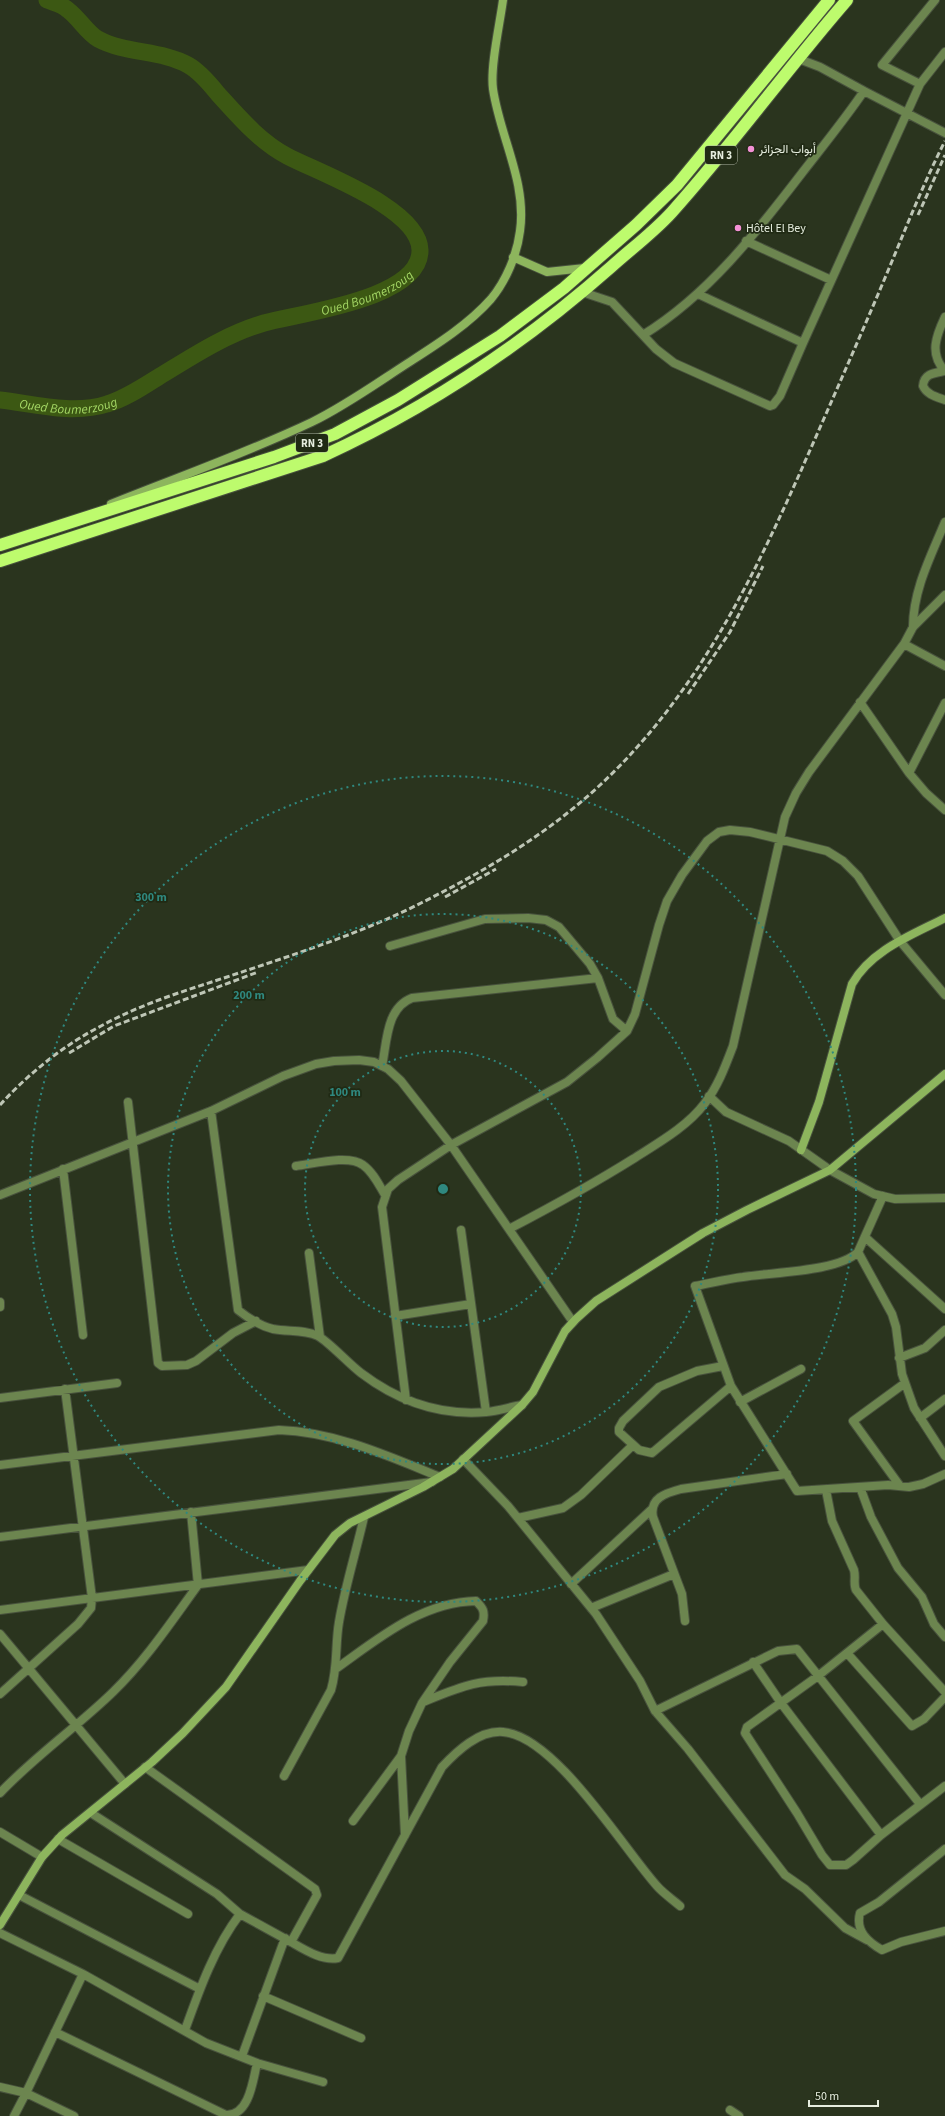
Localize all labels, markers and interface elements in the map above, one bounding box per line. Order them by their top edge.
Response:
place label: أبواب الجزائر [758,141,816,158]
marker: أبواب الجزائر [746,144,756,154]
road number: RN 3 [705,146,737,164]
place label: Hôtel El Bey [746,220,806,237]
marker: Hôtel El Bey [733,223,743,233]
water label: Oued Boumerzoug [319,267,418,320]
water label: Oued Boumerzoug [18,393,120,419]
road number: RN 3 [296,434,328,452]
text: 300 m [135,889,167,906]
text: 200 m [233,987,265,1004]
text: 100 m [329,1084,361,1101]
centre of rings [436,1182,450,1196]
scale bar [809,2082,878,2108]
text: 50 m [815,2088,839,2105]

